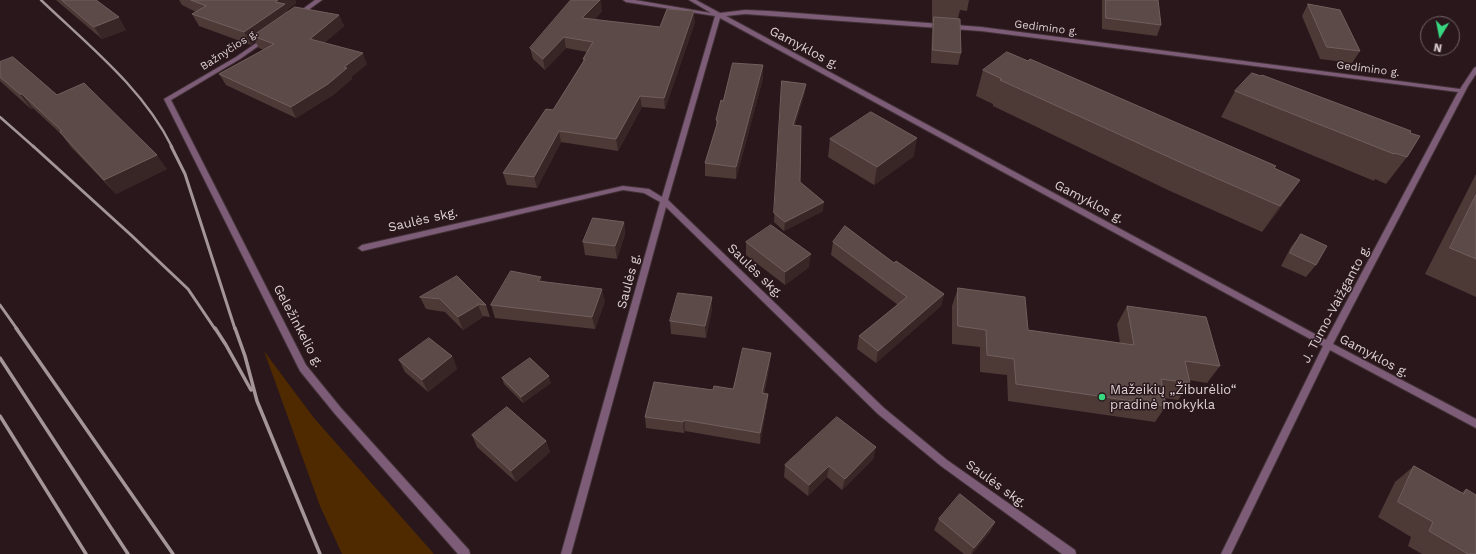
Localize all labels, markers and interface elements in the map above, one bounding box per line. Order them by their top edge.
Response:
north arrow [1420,16,1460,56]
street label: Gedimino g. [1014,18,1078,38]
street label: Gamyklos g. [767,23,841,73]
street label: Bažnyčios g. [198,27,260,73]
text: N [1433,40,1443,54]
street label: Gedimino g. [1336,59,1400,79]
street label: Gamyklos g. [1052,177,1126,227]
street label: Saulės skg. [387,204,459,236]
street label: Saulės skg. [724,241,786,301]
street label: J. Tumo-Vaižganto g. [1298,242,1374,366]
street label: Saulės g. [614,252,644,310]
street label: Geležinkelio g. [270,282,326,370]
street label: Gamyklos g. [1337,331,1411,381]
place label: Mažeikių „Žiburėlio“ pradinė mokykla [1110,382,1236,413]
marker: Mažeikių „Žiburėlio“ pradinė mokykla [1097,392,1107,402]
street label: Saulės skg. [963,457,1029,511]

